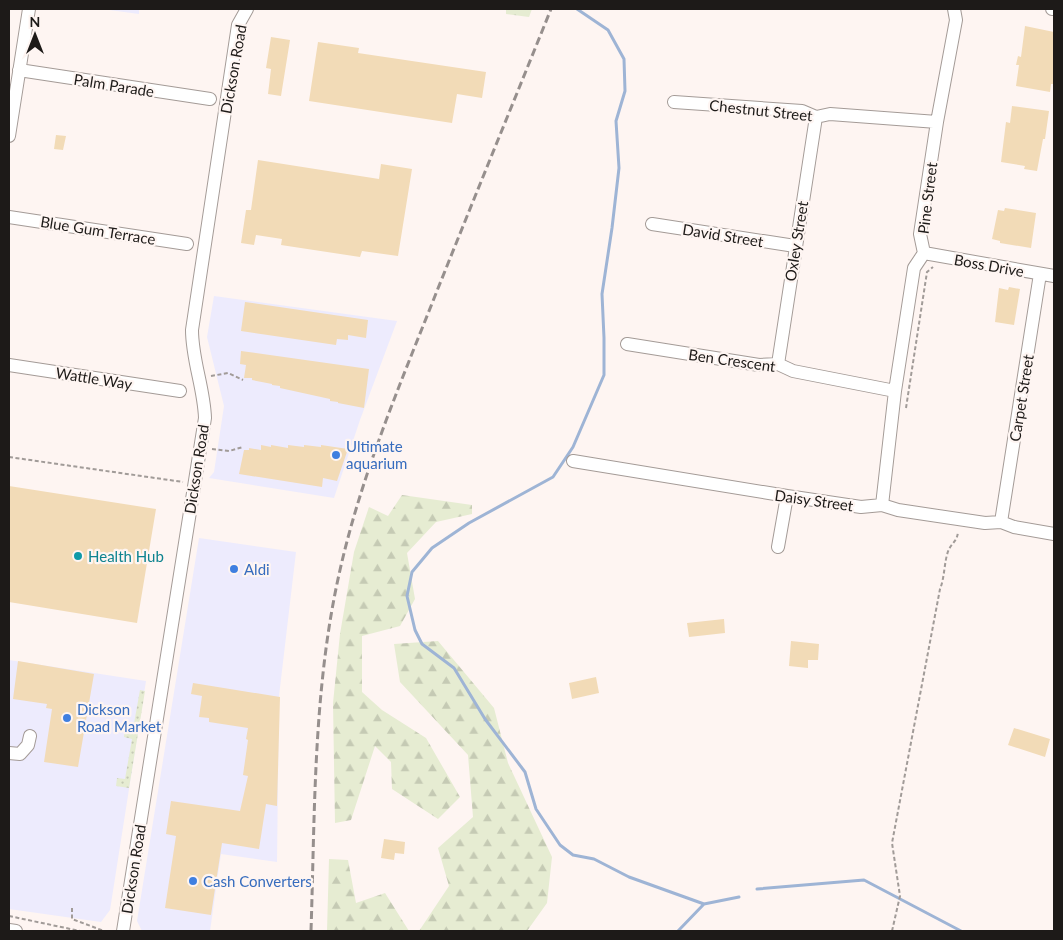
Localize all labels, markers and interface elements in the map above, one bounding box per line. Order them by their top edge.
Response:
north arrow [10,10,60,60]
text: N [30,13,40,30]
street label: Dickson Road [216,23,250,115]
street label: Palm Parade [72,70,156,100]
street label: Chestnut Street [709,96,814,124]
street label: Pine Street [914,160,940,235]
street label: Oxley Street [781,199,811,283]
street label: Blue Gum Terrace [39,212,157,248]
street label: David Street [681,220,765,250]
street label: Boss Drive [953,250,1025,280]
street label: Ben Crescent [687,345,777,375]
street label: Carpet Street [1005,353,1037,443]
street label: Wattle Way [55,363,134,393]
street label: Dickson Road [180,423,212,515]
place label: Ultimate aquarium [346,437,407,472]
marker: Ultimate aquarium [330,449,342,461]
street label: Daisy Street [773,486,855,515]
place label: Health Hub [88,547,164,565]
marker: Health Hub [72,550,84,562]
place label: Aldi [244,560,270,578]
marker: Aldi [228,563,240,575]
place label: Dickson Road Market [77,700,162,735]
marker: Dickson Road Market [61,712,73,724]
street label: Dickson Road [117,823,149,915]
place label: Cash Converters [203,872,312,890]
marker: Cash Converters [187,875,199,887]

